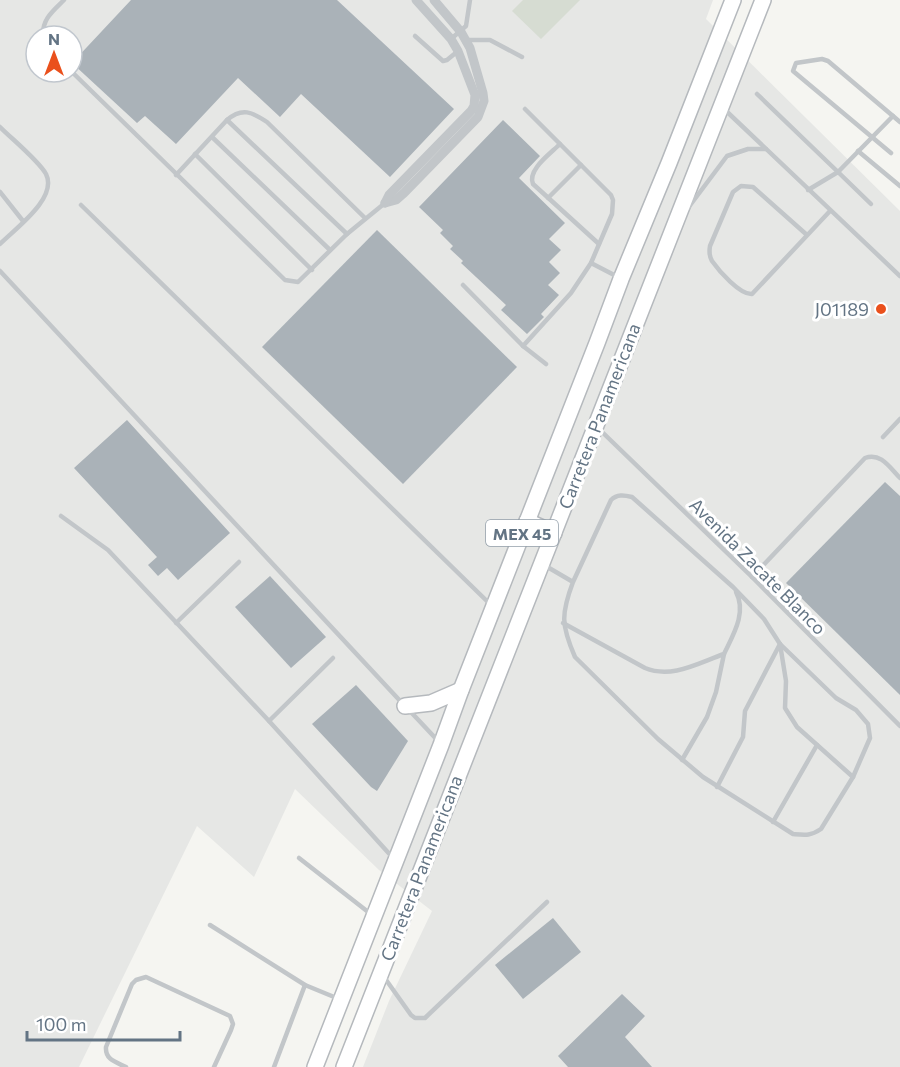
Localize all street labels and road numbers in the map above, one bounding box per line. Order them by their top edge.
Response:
street label: Carretera Panamericana [553,320,645,512]
street label: Avenida Zacate Blanco [685,493,831,639]
road number: MEX 45 [486,520,558,546]
street label: Carretera Panamericana [375,772,467,964]

